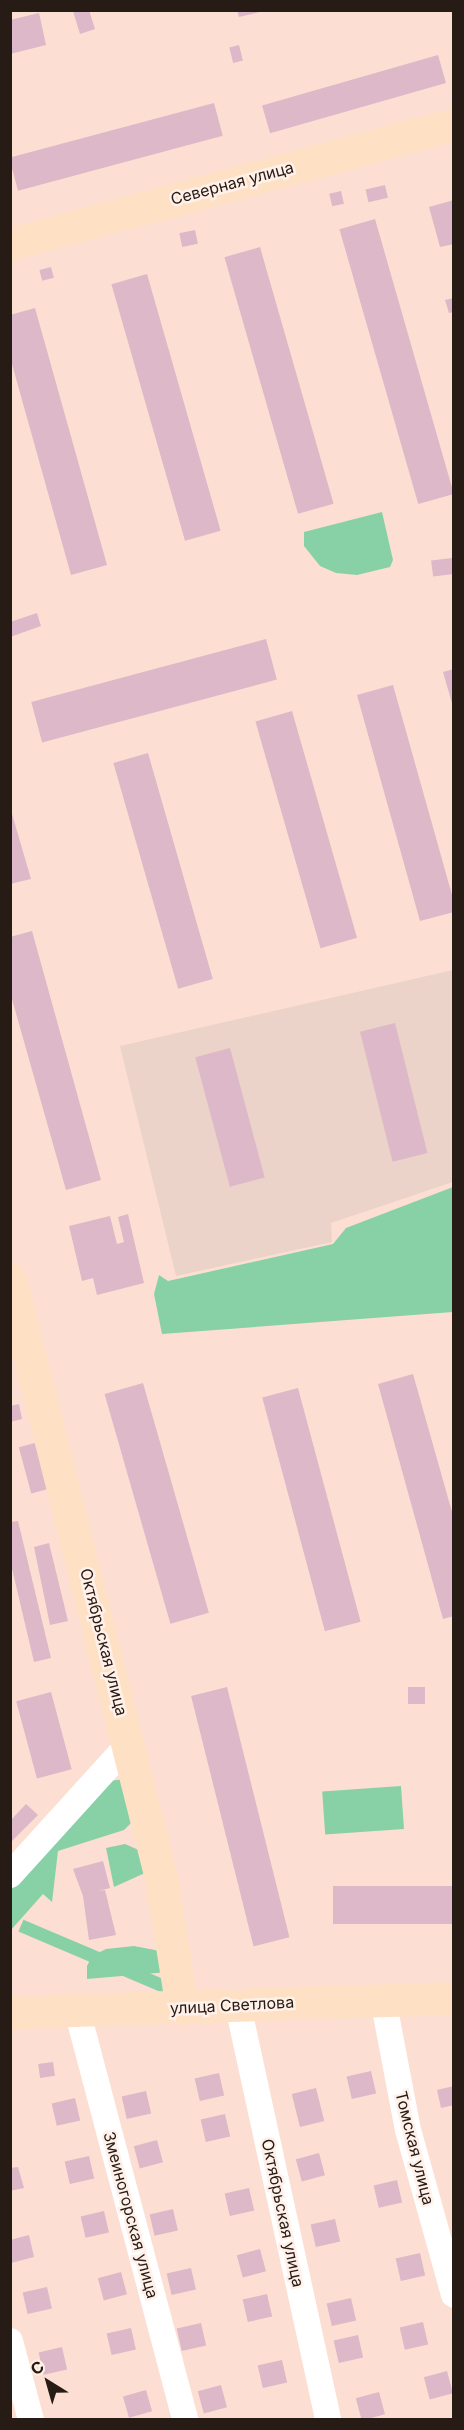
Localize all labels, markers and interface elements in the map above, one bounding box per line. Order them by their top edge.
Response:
street label: Северная улица [168,157,296,209]
street label: Октябрьская улица [76,1566,132,1718]
street label: улица Светлова [169,1992,295,2018]
street label: Томская улица [392,2089,438,2207]
street label: Змеиногорская улица [99,2130,163,2300]
street label: Октябрьская улица [258,2137,308,2289]
north arrow [18,2352,78,2412]
text: С [26,2356,48,2379]

